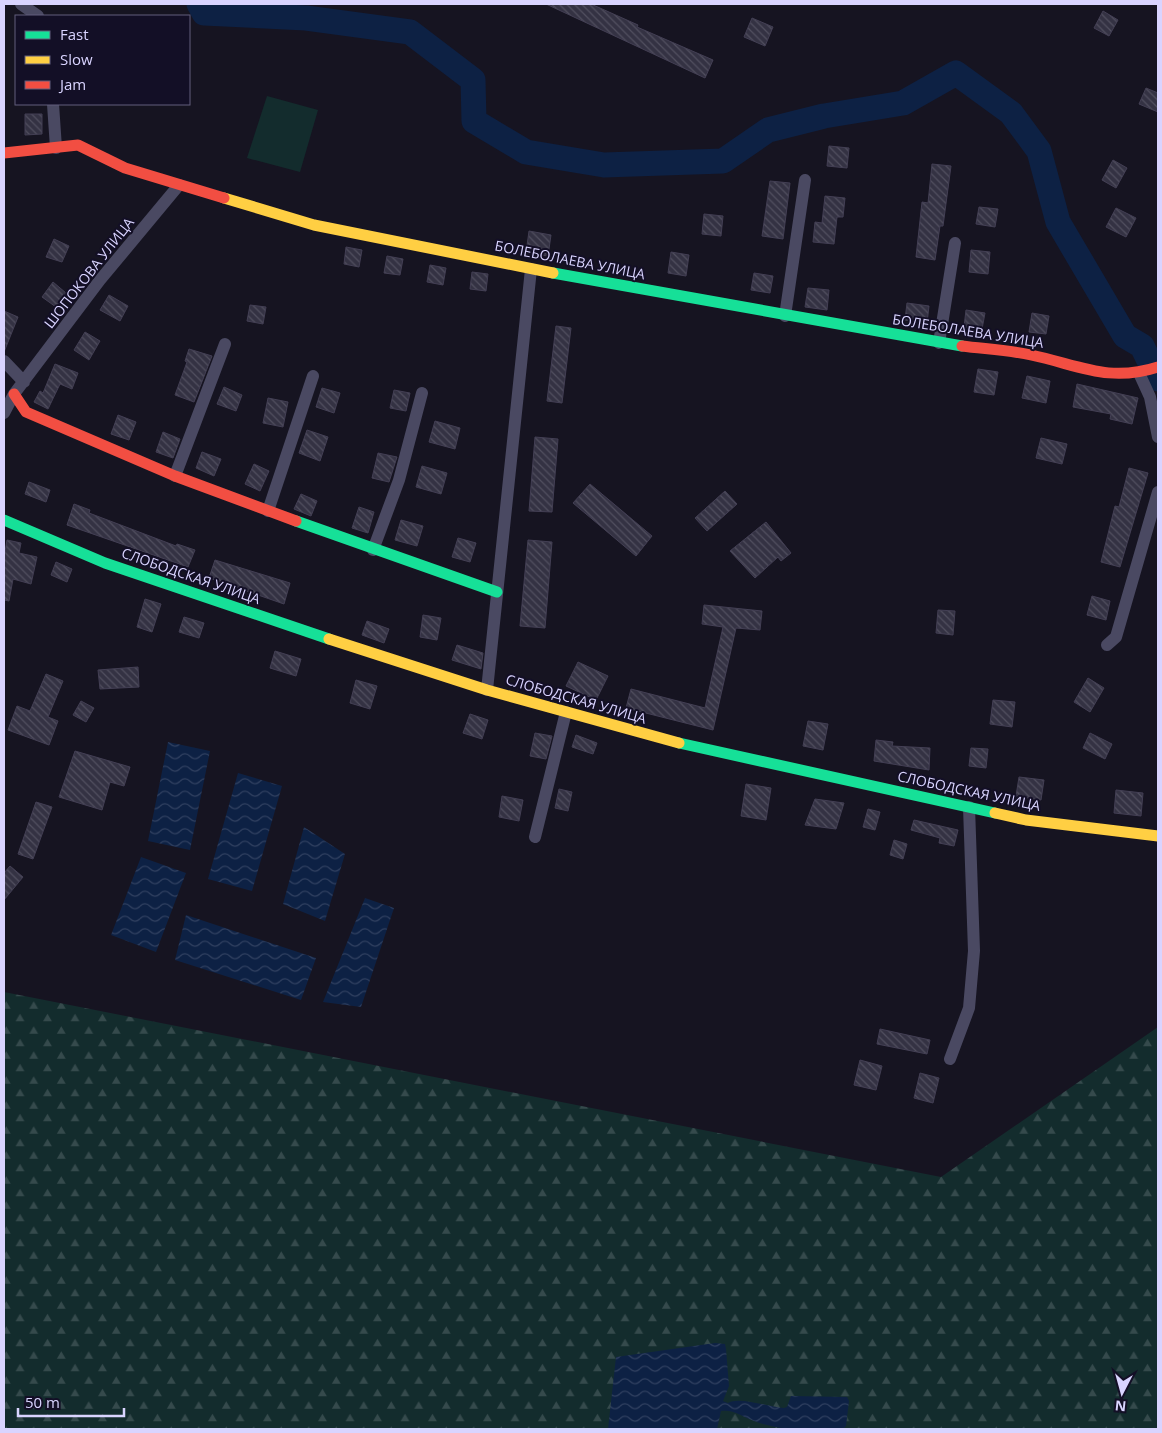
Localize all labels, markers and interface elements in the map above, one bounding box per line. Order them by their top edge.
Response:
legend [15,15,190,105]
text: Fast [60,24,89,44]
text: Slow [60,49,93,69]
text: Jam [58,74,86,94]
street label: ШОПОКОВА УЛИЦА [39,213,138,332]
street label: БОЛЕБОЛАЕВА УЛИЦА [493,236,647,283]
street label: БОЛЕБОЛАЕВА УЛИЦА [891,309,1045,352]
street label: СЛОБОДСКАЯ УЛИЦА [119,543,263,608]
street label: СЛОБОДСКАЯ УЛИЦА [504,669,649,728]
street label: СЛОБОДСКАЯ УЛИЦА [896,766,1042,815]
north arrow [1097,1368,1147,1418]
scale bar [18,1386,124,1418]
text: 50 m [25,1392,60,1412]
text: N [1114,1396,1127,1416]

